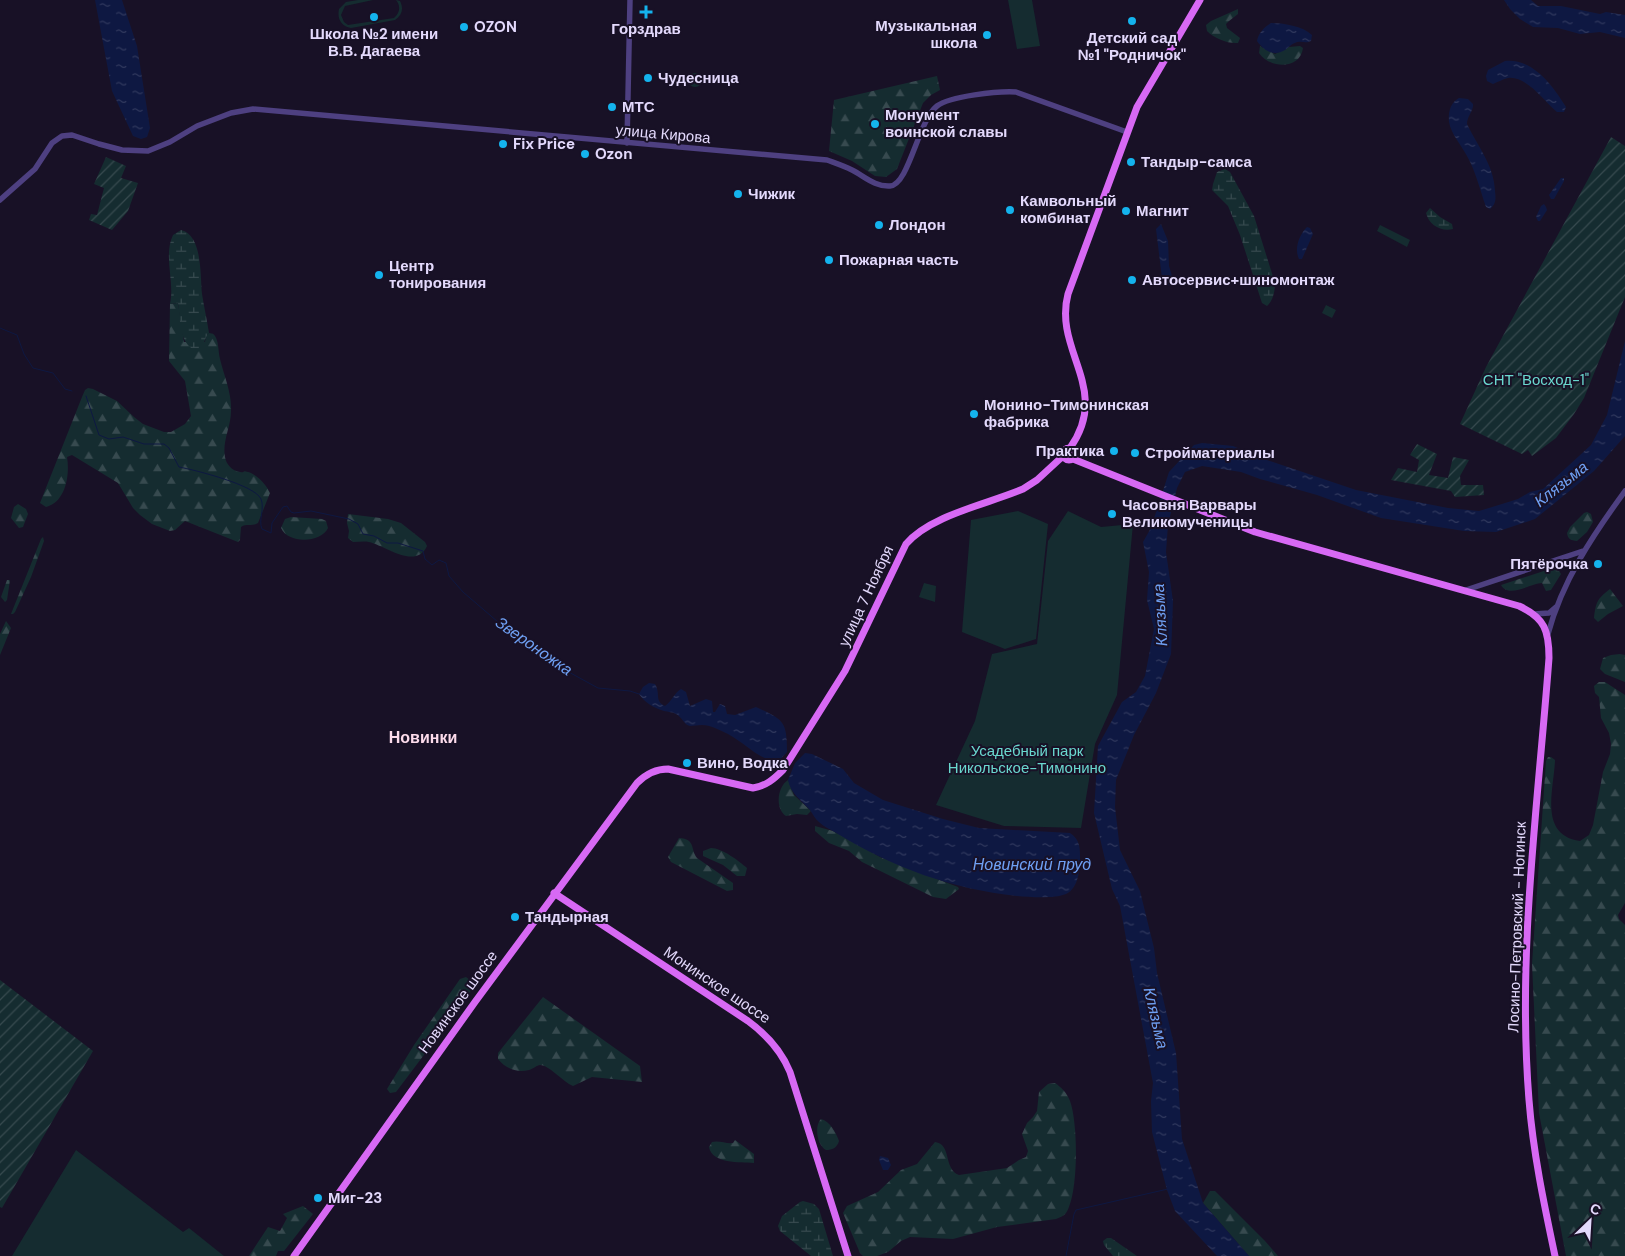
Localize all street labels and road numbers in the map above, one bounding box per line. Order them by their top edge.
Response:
street label: улица Кирова [615,120,712,148]
street label: улица 7 Ноября [834,542,898,650]
street label: Лосино-Петровский - Ногинск [1503,821,1531,1033]
street label: Монинское шоссе [660,942,774,1028]
street label: Новинское шоссе [414,947,502,1057]

